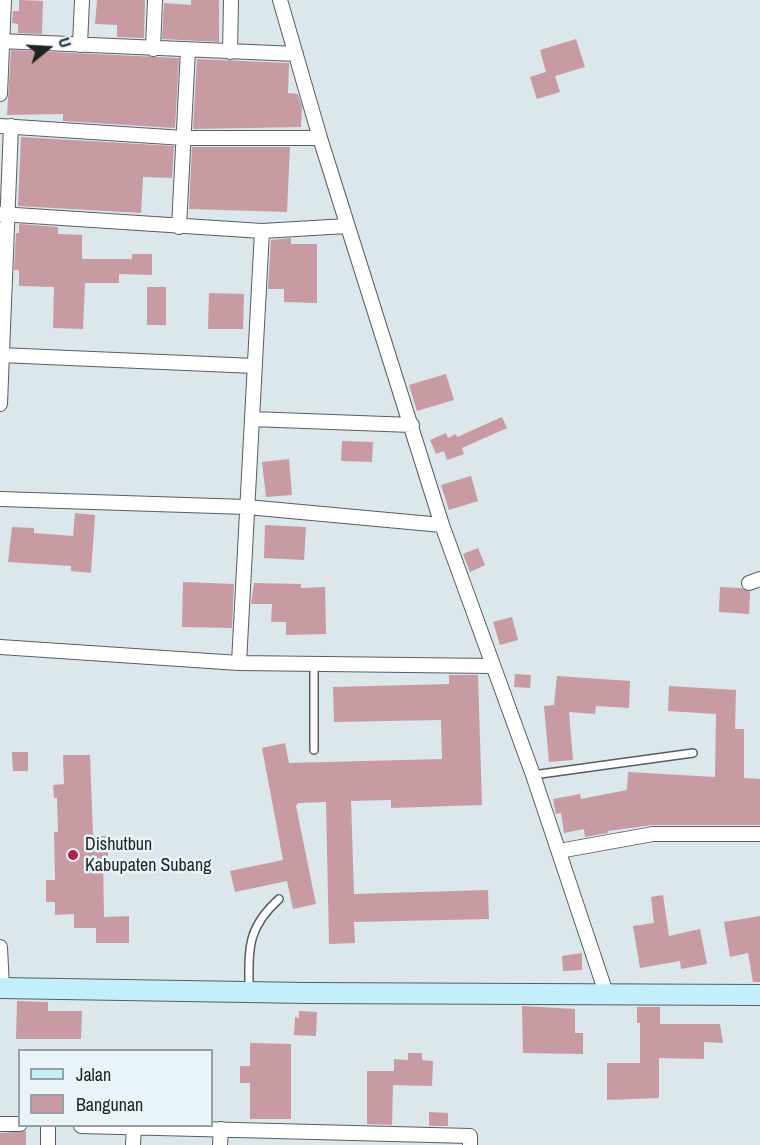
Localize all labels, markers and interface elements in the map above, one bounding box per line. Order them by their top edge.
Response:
north arrow [18,18,78,78]
text: U [53,35,77,50]
place label: Dishutbun Kabupaten Subang [85,834,211,876]
marker: Dishutbun Kabupaten Subang [66,848,80,862]
legend [18,1049,213,1127]
text: Jalan [76,1062,111,1087]
text: Bangunan [76,1092,143,1117]

